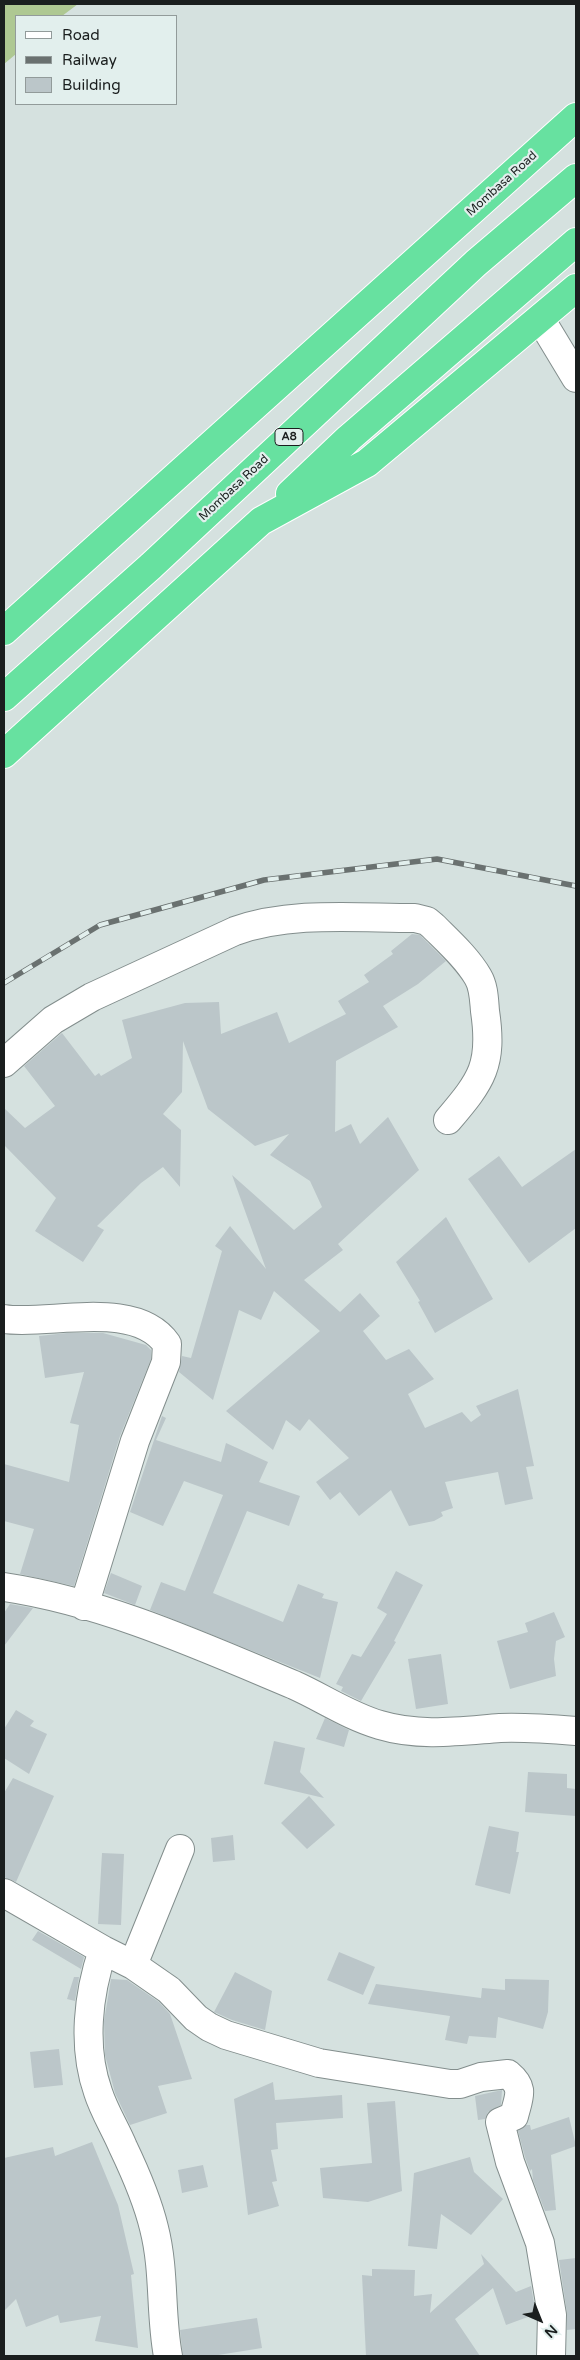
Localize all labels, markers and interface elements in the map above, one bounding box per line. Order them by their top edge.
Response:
legend [15,15,178,105]
text: Road [62,26,100,44]
text: Railway [62,51,117,69]
text: Building [62,76,121,94]
street label: Mombasa Road [464,149,540,219]
road number: A8 [275,428,303,446]
street label: Mombasa Road [196,452,272,524]
north arrow [515,2295,565,2345]
text: N [541,2321,561,2341]

